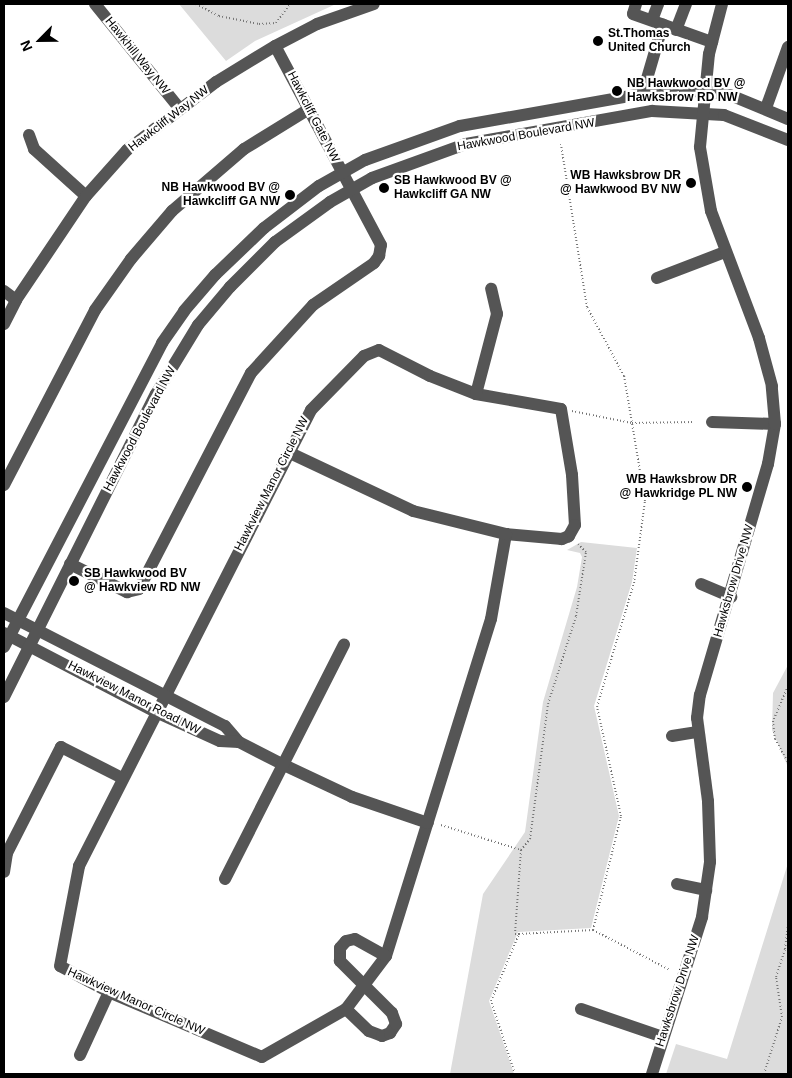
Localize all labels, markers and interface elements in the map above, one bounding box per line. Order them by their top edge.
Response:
north arrow [15,15,65,65]
street label: Hawkhill Way NW [102,15,172,97]
place label: St.Thomas United Church [608,27,691,55]
marker: St.Thomas United Church [592,35,604,47]
text: N [17,38,36,54]
street label: Hawkcliff Gate NW [284,69,342,165]
place label: NB Hawkwood BV @ Hawksbrow RD NW [627,77,745,105]
street label: Hawkcliff Way NW [126,83,212,155]
marker: NB Hawkwood BV @ Hawksbrow RD NW [611,85,623,97]
street label: Hawkwood Boulevard NW [456,116,596,154]
place label: WB Hawksbrow DR @ Hawkwood BV NW [560,169,681,197]
place label: SB Hawkwood BV @ Hawkcliff GA NW [394,174,512,202]
marker: WB Hawksbrow DR @ Hawkwood BV NW [685,177,697,189]
place label: NB Hawkwood BV @ Hawkcliff GA NW [162,181,280,209]
marker: SB Hawkwood BV @ Hawkcliff GA NW [378,182,390,194]
marker: NB Hawkwood BV @ Hawkcliff GA NW [284,189,296,201]
street label: Hawkwood Boulevard NW [101,364,179,494]
street label: Hawkview Manor Circle NW [232,414,312,554]
place label: WB Hawksbrow DR @ Hawkridge PL NW [619,473,737,501]
marker: WB Hawksbrow DR @ Hawkridge PL NW [741,481,753,493]
street label: Hawksbrow Drive NW [711,523,757,639]
place label: SB Hawkwood BV @ Hawkview RD NW [84,567,200,595]
marker: SB Hawkwood BV @ Hawkview RD NW [68,575,80,587]
street label: Hawkview Manor Road NW [65,658,203,738]
street label: Hawksbrow Drive NW [653,933,703,1049]
street label: Hawkview Manor Circle NW [65,965,207,1039]

